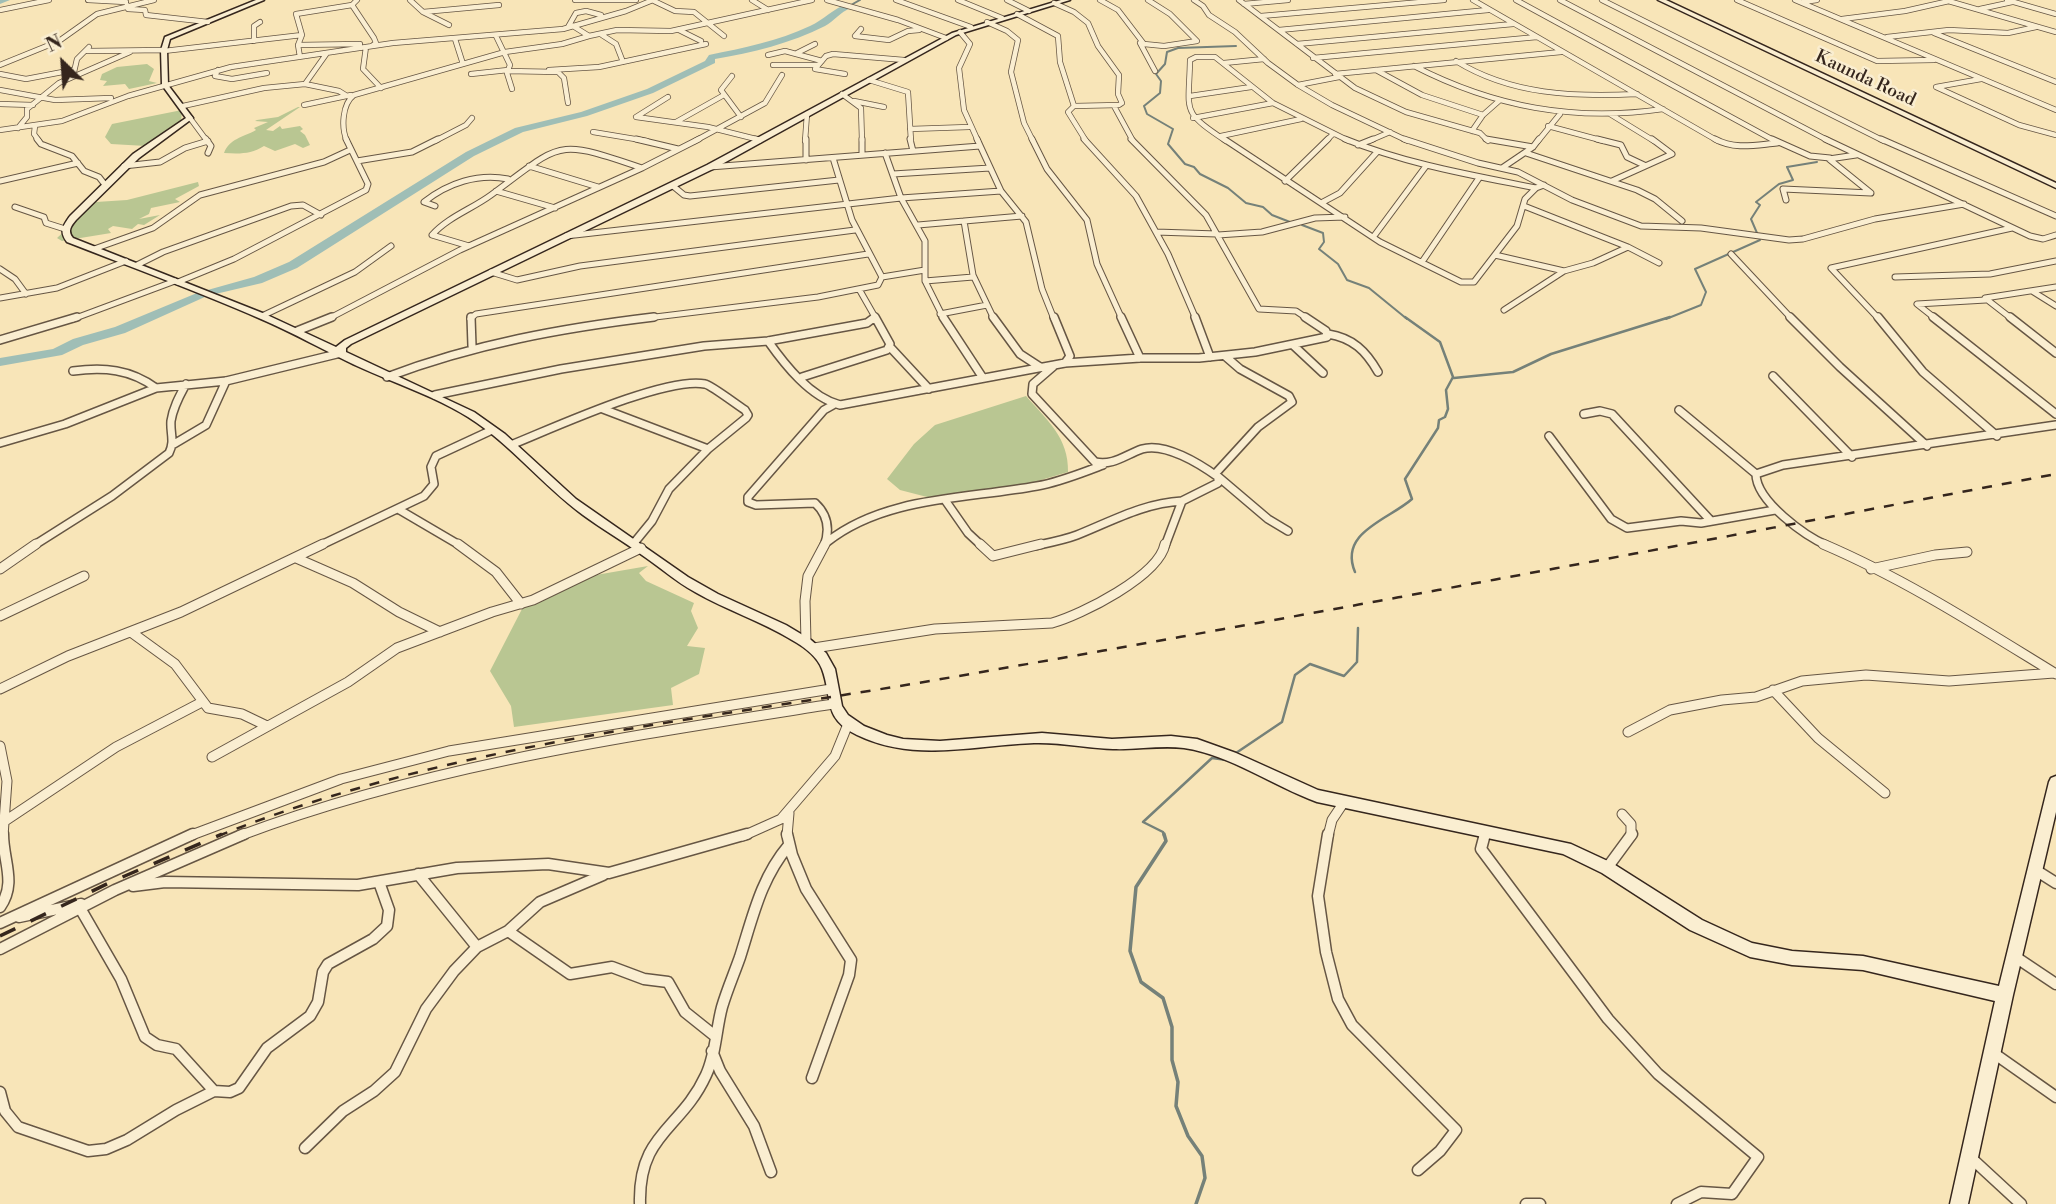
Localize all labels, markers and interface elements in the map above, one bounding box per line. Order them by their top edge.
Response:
north arrow [28,28,98,98]
text: N [42,30,66,58]
street label: Kaunda Road [1811,46,1919,112]

